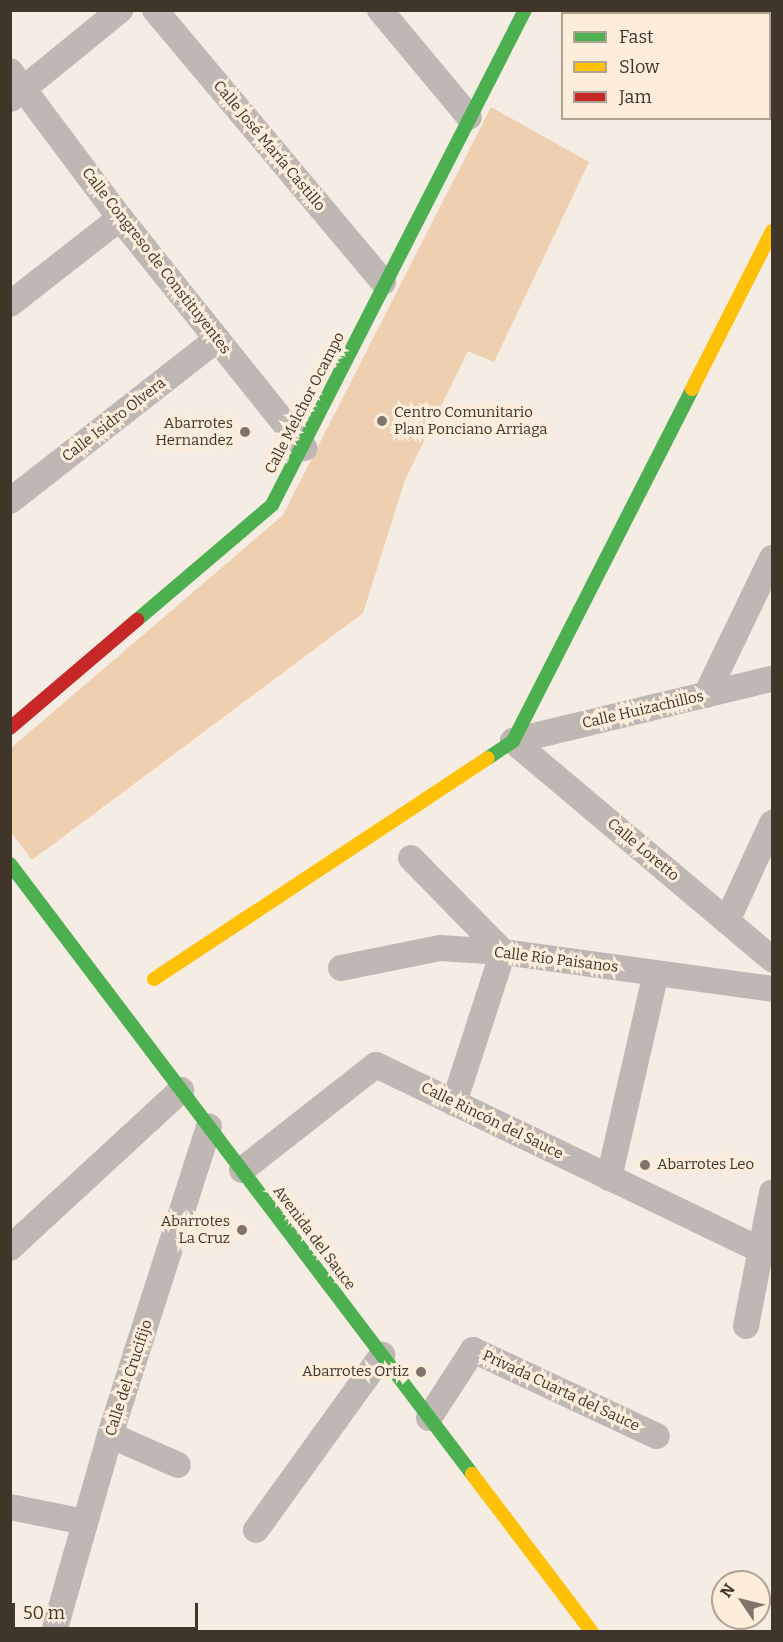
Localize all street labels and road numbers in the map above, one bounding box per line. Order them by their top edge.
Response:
street label: Calle José María Castillo [209,77,329,215]
street label: Calle Congreso de Constituyentes [78,164,234,358]
street label: Calle Melchor Ocampo [261,329,349,477]
street label: Calle Isidro Olvera [59,374,169,466]
street label: Calle Huizachillos [580,687,706,733]
street label: Calle Loretto [604,815,682,885]
street label: Calle Río Paisanos [493,943,619,977]
street label: Calle Rincón del Sauce [418,1079,566,1163]
street label: Avenida del Sauce [269,1182,359,1294]
street label: Calle del Crucifijo [102,1317,156,1439]
street label: Privada Cuarta del Sauce [480,1347,642,1435]

